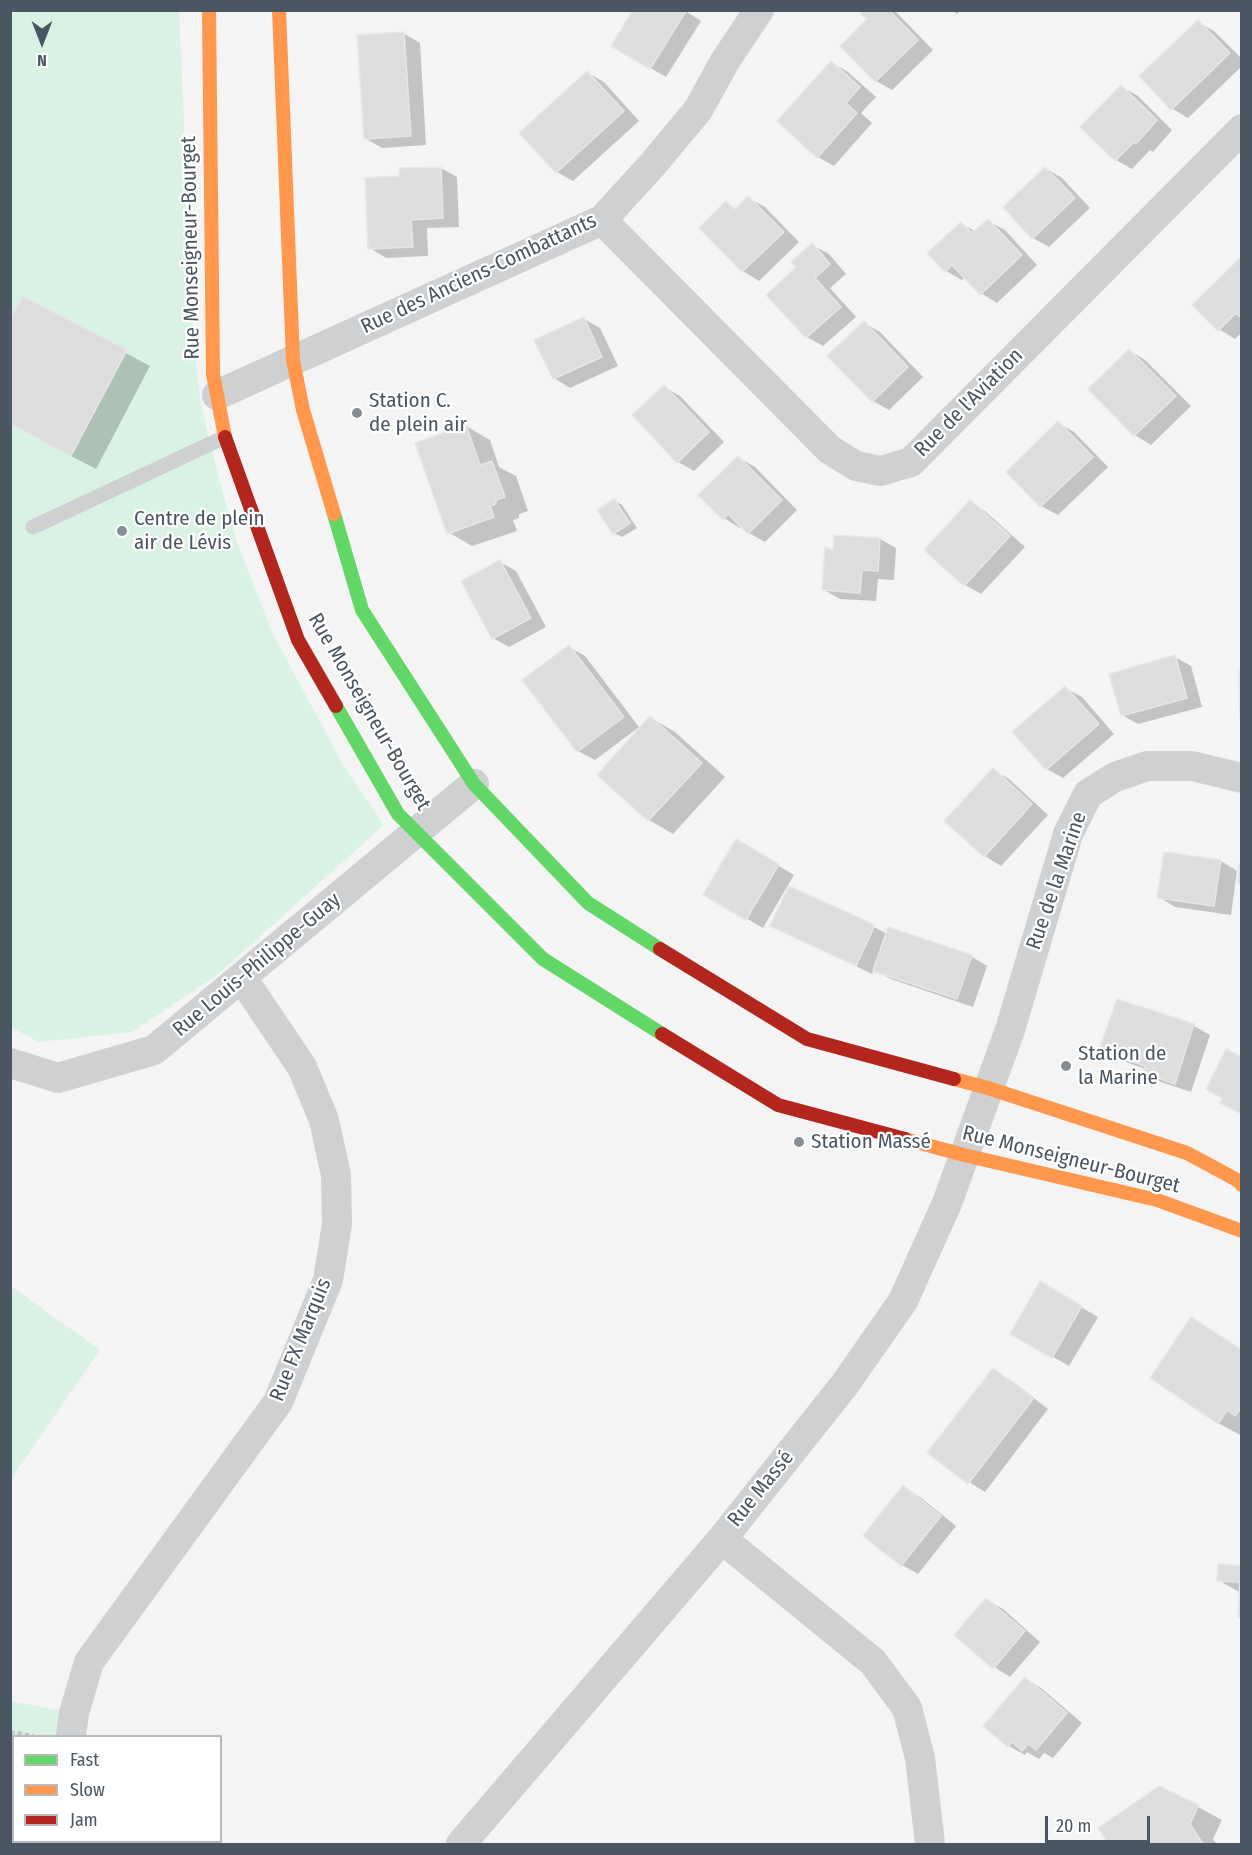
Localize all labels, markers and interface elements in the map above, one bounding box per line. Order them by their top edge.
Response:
north arrow [12,12,72,72]
text: N [37,51,47,70]
street label: Rue Monseigneur-Bourget [176,136,206,360]
street label: Rue des Anciens-Combattants [357,208,601,340]
street label: Rue de l'Aviation [909,343,1029,463]
place label: Station C. de plein air [369,388,467,438]
marker: Station C. de plein air [350,406,364,420]
place label: Centre de plein air de Lévis [134,506,265,556]
marker: Centre de plein air de Lévis [115,524,129,538]
street label: Rue Monseigneur-Bourget [302,609,436,815]
street label: Rue de la Marine [1022,809,1092,953]
street label: Rue Louis-Philippe-Guay [168,888,346,1042]
place label: Station de la Marine [1078,1041,1166,1091]
marker: Station de la Marine [1059,1059,1073,1073]
street label: Rue Monseigneur-Bourget [960,1121,1182,1199]
place label: Station Massé [811,1129,931,1155]
marker: Station Massé [792,1135,806,1149]
street label: Rue FX Marquis [265,1275,337,1405]
street label: Rue Massé [723,1446,799,1532]
legend [12,1735,222,1843]
text: Fast [70,1749,99,1771]
text: Slow [70,1779,105,1801]
scale bar [1048,1804,1153,1842]
text: Jam [70,1809,98,1831]
text: 20 m [1056,1815,1091,1837]

